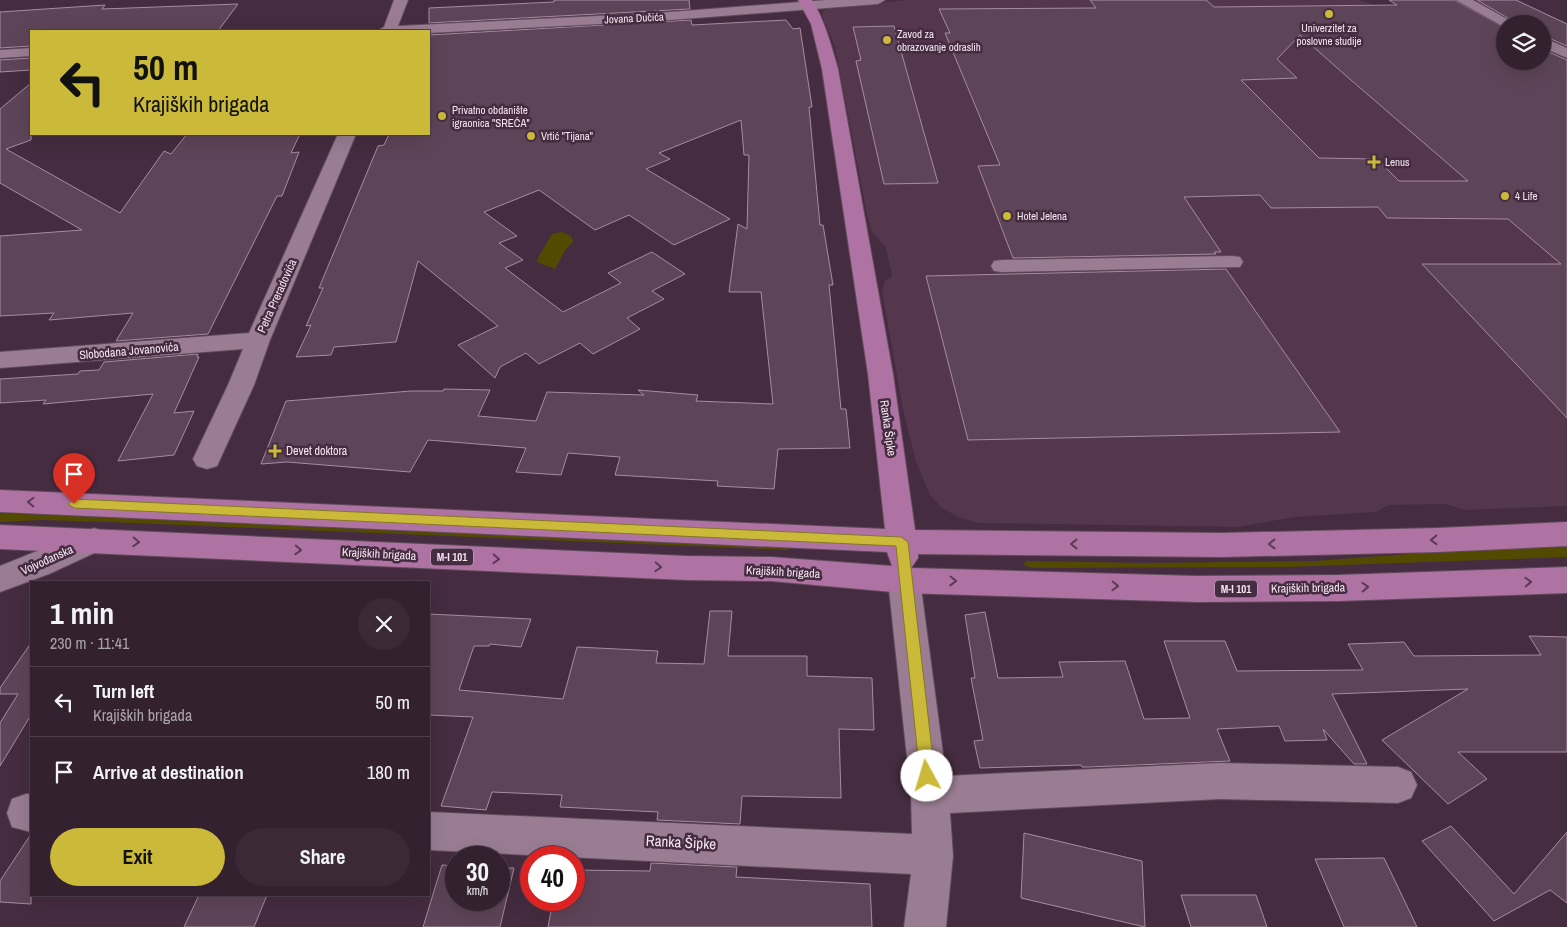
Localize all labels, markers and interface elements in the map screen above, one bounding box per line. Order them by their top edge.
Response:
marker: Univerzitet za poslovne studije [1323,8,1335,20]
street label: Jovana Dučića [604,9,664,27]
map controls [1496,15,1551,70]
button: layers [1496,15,1551,70]
place label: Univerzitet za poslovne studije [1296,21,1362,48]
place label: Zavod za obrazovanje odraslih [897,27,981,54]
marker: Zavod za obrazovanje odraslih [881,34,893,46]
text: 50 m [133,44,198,91]
icon: left [50,50,115,115]
text: Krajiških brigada [133,89,269,119]
place label: Privatno obdanište igraonica "SREĆA" [452,103,530,130]
marker: Privatno obdanište igraonica "SREĆA" [436,110,448,122]
place label: Vrtić "Tijana" [541,129,593,143]
marker: Vrtić "Tijana" [525,130,537,142]
marker: Lenus [1367,155,1381,169]
place label: Lenus [1385,155,1410,169]
place label: 4 Life [1515,189,1538,203]
marker: 4 Life [1499,190,1511,202]
place label: Hotel Jelena [1017,209,1067,223]
marker: Hotel Jelena [1001,210,1013,222]
street label: Petra Preradovića [254,256,301,335]
street label: Slobodana Jovanovića [79,339,180,363]
street label: Ranka Šipke [876,399,900,457]
place label: Devet doktora [286,443,348,459]
marker: Devet doktora [268,444,282,458]
pin [53,453,95,504]
icon: arrive [60,460,88,488]
one-way arrow [27,497,34,507]
one-way arrow [1430,535,1438,545]
one-way arrow [132,537,140,547]
one-way arrow [1070,539,1078,549]
one-way arrow [1267,539,1275,550]
street label: Vojvođanska [18,541,76,579]
one-way arrow [295,544,303,555]
street label: Krajiških brigada [341,544,417,564]
road number: M-I 101 [431,548,473,566]
one-way arrow [492,554,500,565]
one-way arrow [654,562,662,572]
street label: Krajiških brigada [745,562,821,582]
one-way arrow [950,576,957,586]
one-way arrow [1524,576,1532,587]
street label: Krajiških brigada [1271,579,1346,597]
road number: M-I 101 [1215,580,1257,598]
one-way arrow [1112,581,1120,591]
one-way arrow [1362,582,1370,592]
text: 1 min [50,593,114,633]
button: close [358,598,410,650]
text: 230 m · 11:41 [50,632,129,654]
text: Turn left [93,678,154,704]
icon: left [50,688,78,716]
text: 50 m [375,689,410,715]
text: Krajiških brigada [93,704,192,726]
position arrow [900,749,952,801]
icon: arrive [50,758,78,786]
text: Arrive at destination [93,759,244,785]
text: 180 m [367,759,410,785]
button: Exit [50,828,225,886]
button: Share [235,828,410,886]
street label: Ranka Šipke [645,830,717,854]
speed limit sign: 40 [520,846,585,911]
text: 30 [466,855,489,889]
text: km/h [467,883,488,899]

